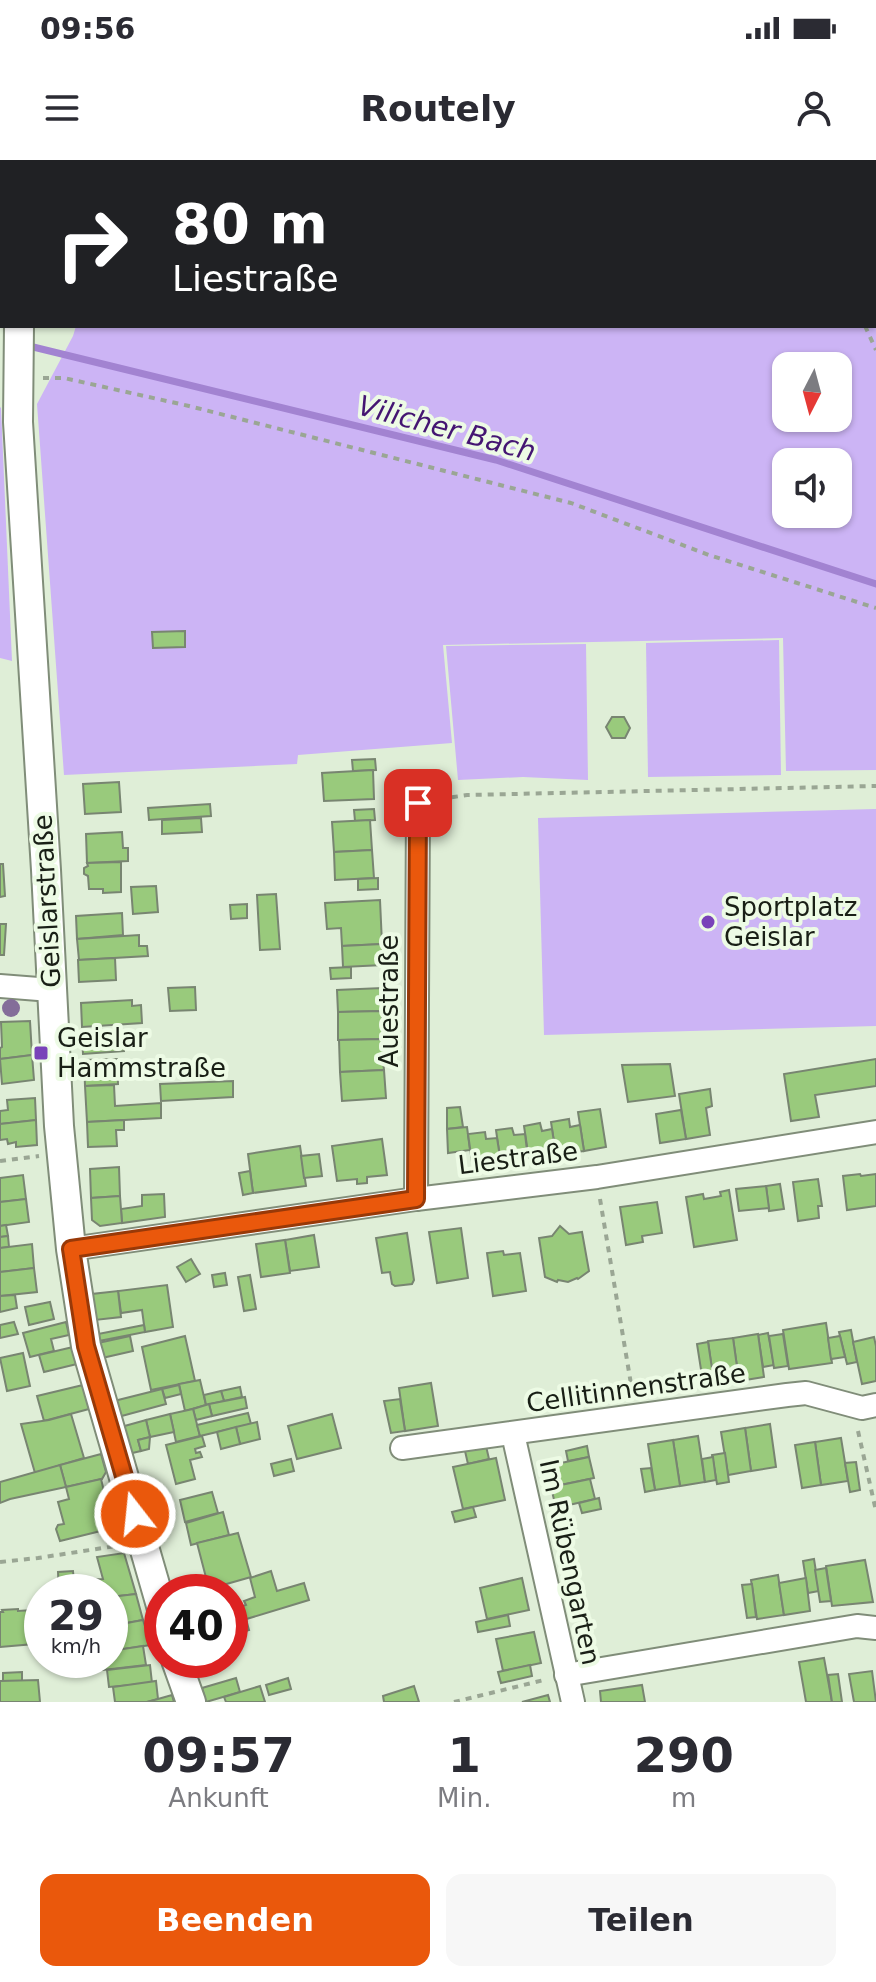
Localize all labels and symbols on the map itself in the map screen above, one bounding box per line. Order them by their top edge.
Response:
north arrow [772,352,852,432]
water label: Vilicher Bach [354,389,539,468]
pin [384,769,452,837]
street label: Geislarstraße [27,814,67,988]
place label: Sportplatz Geislar [724,892,857,952]
marker: Sportplatz Geislar [699,913,717,931]
street label: Auestraße [374,935,404,1068]
place label: Geislar Hammstraße [57,1023,226,1083]
marker: Geislar Hammstraße [32,1044,50,1062]
street label: Liestraße [456,1136,580,1180]
street label: Cellitinnenstraße [524,1358,748,1418]
street label: Im Rübengarten [534,1456,606,1668]
position arrow [93,1472,177,1556]
speed limit sign: 40 [144,1574,248,1678]

